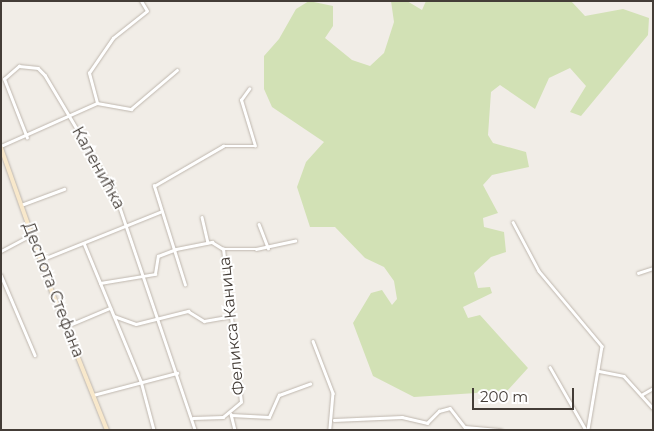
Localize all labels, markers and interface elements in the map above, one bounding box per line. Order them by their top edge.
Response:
street label: Каленићка [67,123,129,213]
street label: Деспота Стефана [18,220,88,360]
street label: Феликса Каница [215,256,249,396]
scale bar [474,378,576,410]
text: 200 m [480,387,528,406]

